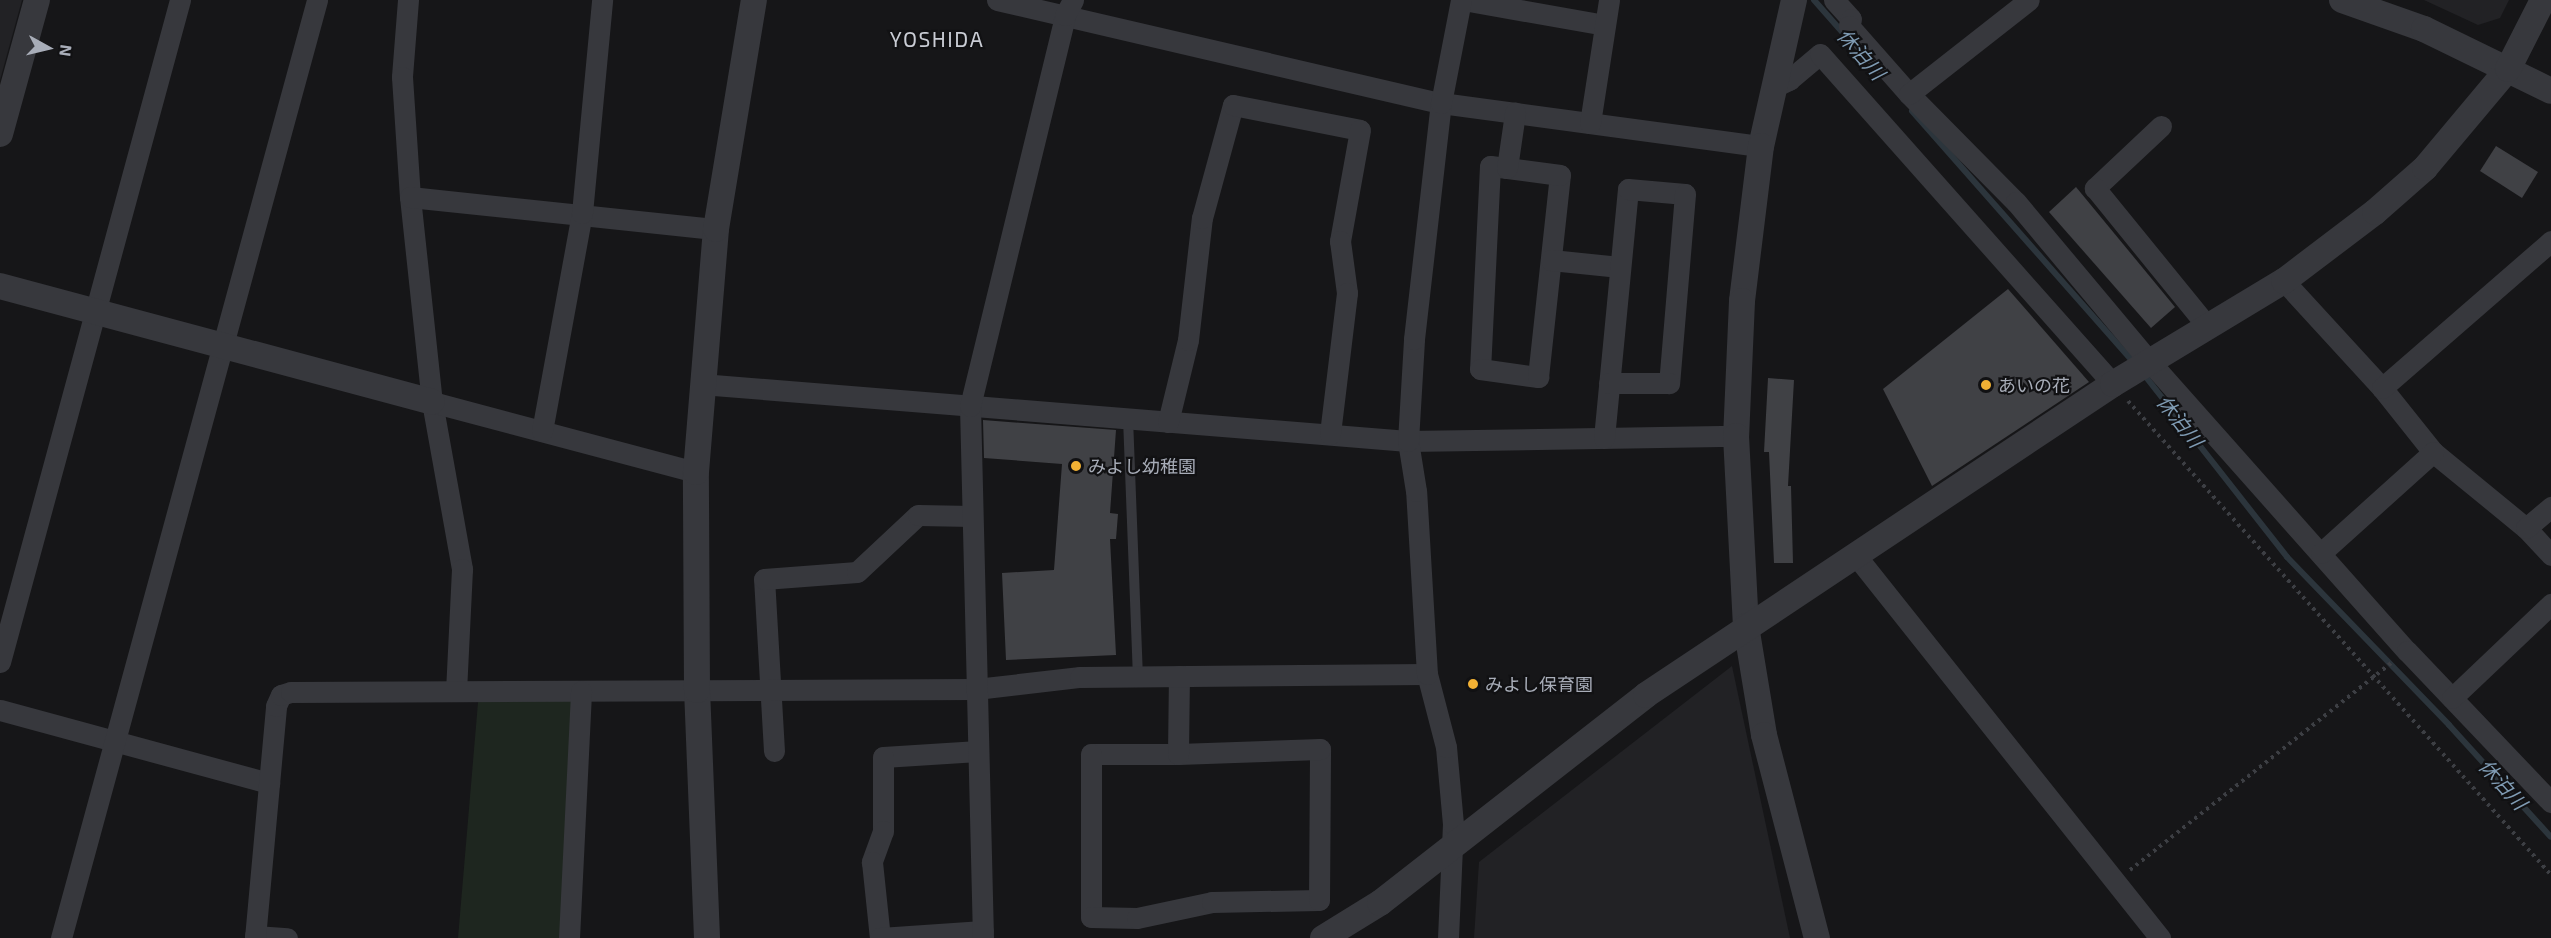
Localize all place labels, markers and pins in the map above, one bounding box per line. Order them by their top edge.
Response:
place label: あいの花 [1998,374,2070,396]
marker: あいの花 [1979,378,1993,392]
place label: みよし幼稚園 [1088,455,1196,477]
marker: みよし幼稚園 [1069,459,1083,473]
place label: みよし保育園 [1485,673,1593,695]
marker: みよし保育園 [1466,677,1480,691]

